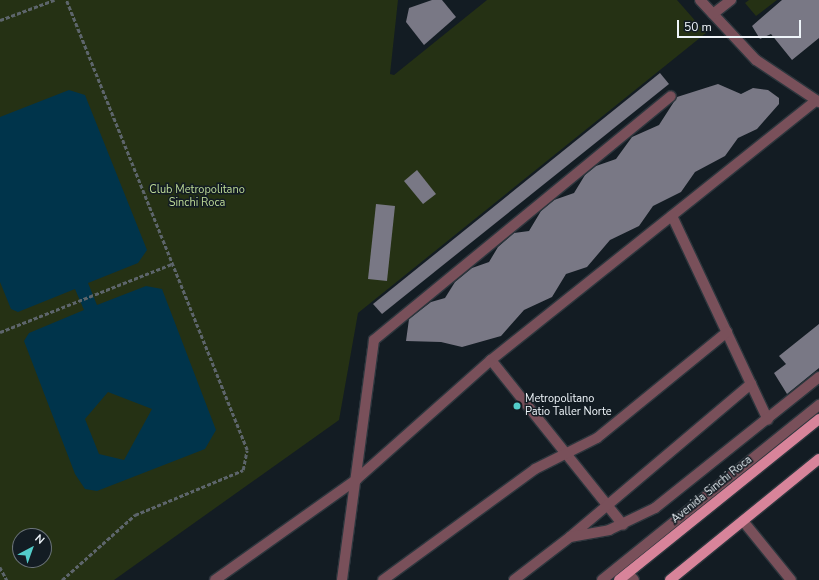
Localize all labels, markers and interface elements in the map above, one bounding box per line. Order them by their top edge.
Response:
scale bar [679,12,803,38]
text: 50 m [684,19,712,35]
park label: Club Metropolitano Sinchi Roca [149,184,245,210]
place label: Metropolitano Patio Taller Norte [525,393,612,419]
marker: Metropolitano Patio Taller Norte [512,401,522,411]
street label: Avenida Sinchi Roca [669,454,755,526]
north arrow [12,528,52,568]
text: N [32,531,48,548]

